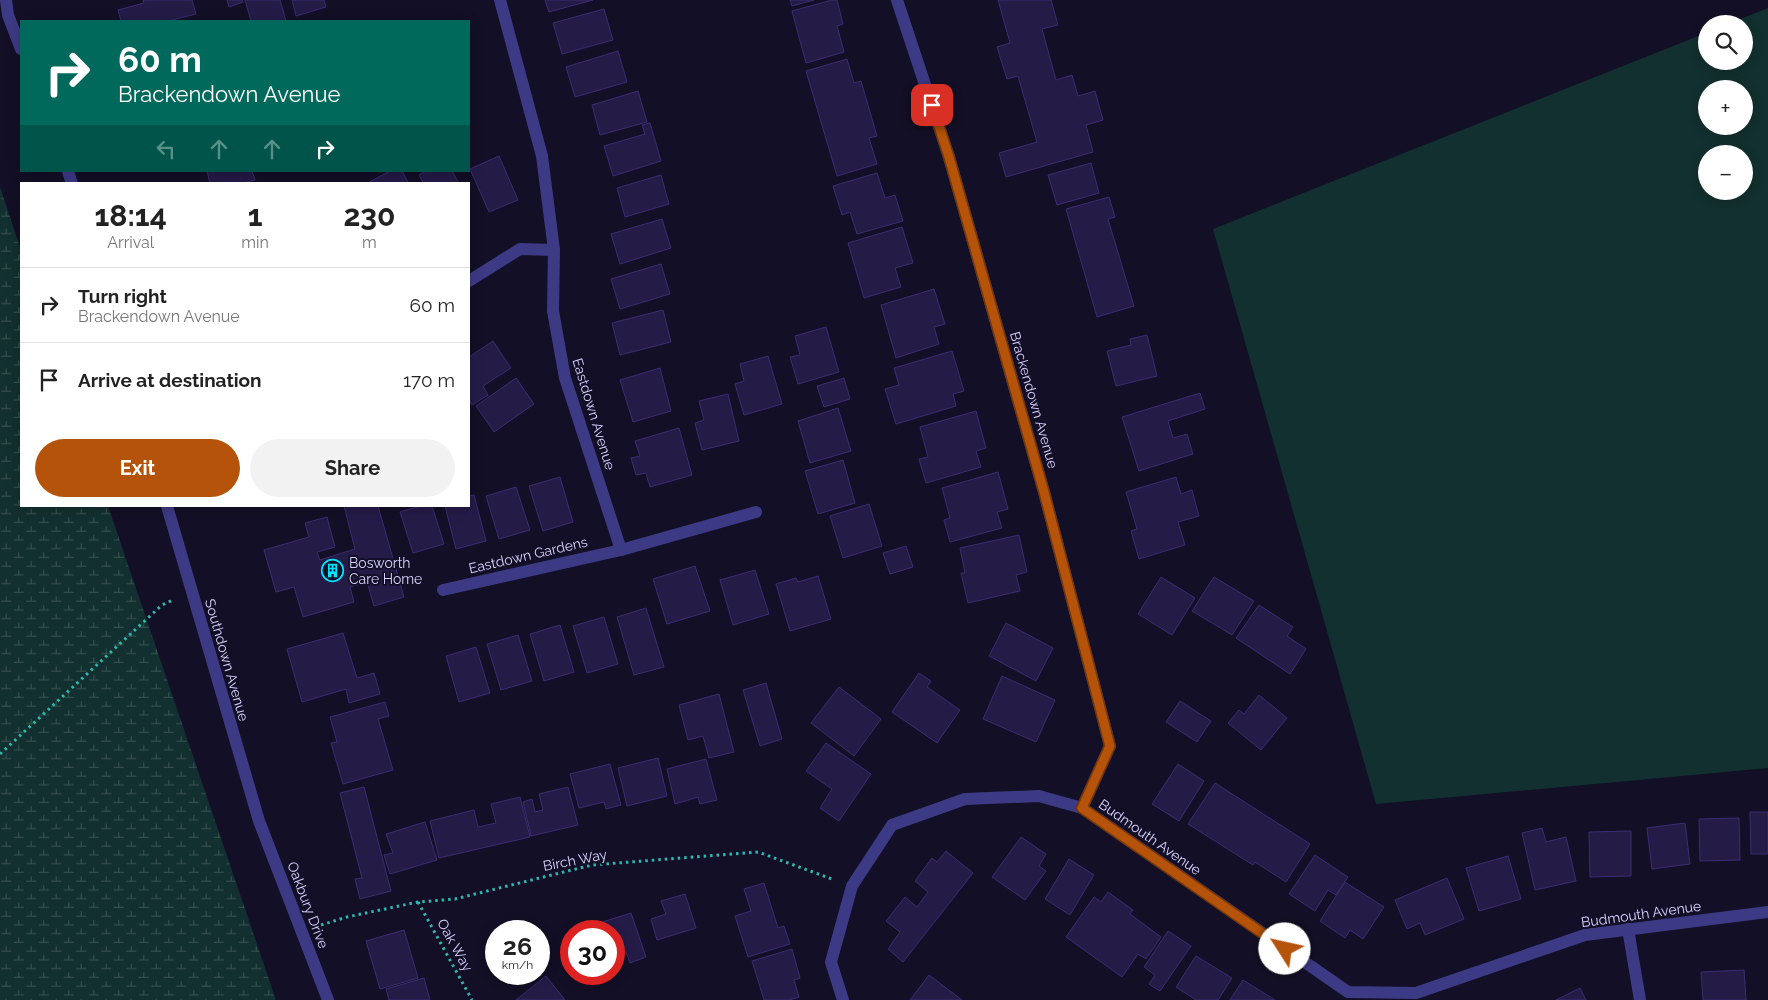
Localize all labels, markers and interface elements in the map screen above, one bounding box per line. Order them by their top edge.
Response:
map controls [1698,15,1753,200]
button: search [1698,15,1753,70]
text: 60 m [118,39,202,80]
icon: right [35,40,100,105]
button: + [1698,80,1753,135]
text: Brackendown Avenue [118,81,340,107]
pin [911,84,953,126]
icon: arrive [918,91,946,119]
icon: left [152,135,180,163]
icon: ahead [205,135,233,163]
icon: ahead [258,135,286,163]
icon: right [311,135,339,163]
button: − [1698,145,1753,200]
text: 18:14 [95,198,167,233]
text: 1 [248,198,263,233]
text: 230 [343,198,395,233]
text: Arrival [107,233,154,252]
text: min [241,233,269,252]
text: m [362,233,377,252]
text: Turn right [78,285,167,307]
icon: right [35,291,63,319]
text: 60 m [410,294,455,316]
text: Brackendown Avenue [78,307,240,326]
street label: Brackendown Avenue [1007,330,1061,470]
street label: Eastdown Avenue [569,356,619,472]
icon: arrive [35,366,63,394]
text: Arrive at destination [78,369,262,391]
text: 170 m [403,369,455,391]
button: Exit [35,439,240,497]
button: Share [250,439,455,497]
street label: Eastdown Gardens [467,533,589,576]
place label: Bosworth Care Home [349,555,422,587]
building icon: Bosworth Care Home [321,559,345,583]
street label: Southdown Avenue [202,597,252,723]
street label: Budmouth Avenue [1096,796,1204,878]
street label: Birch Way [542,846,609,874]
street label: Oakbury Drive [284,859,332,951]
street label: Budmouth Avenue [1580,898,1702,930]
street label: Oak Way [434,916,476,974]
speed limit sign: 30 [560,920,625,985]
position arrow [1258,922,1310,974]
text: 26 [503,931,532,961]
text: km/h [502,958,533,972]

